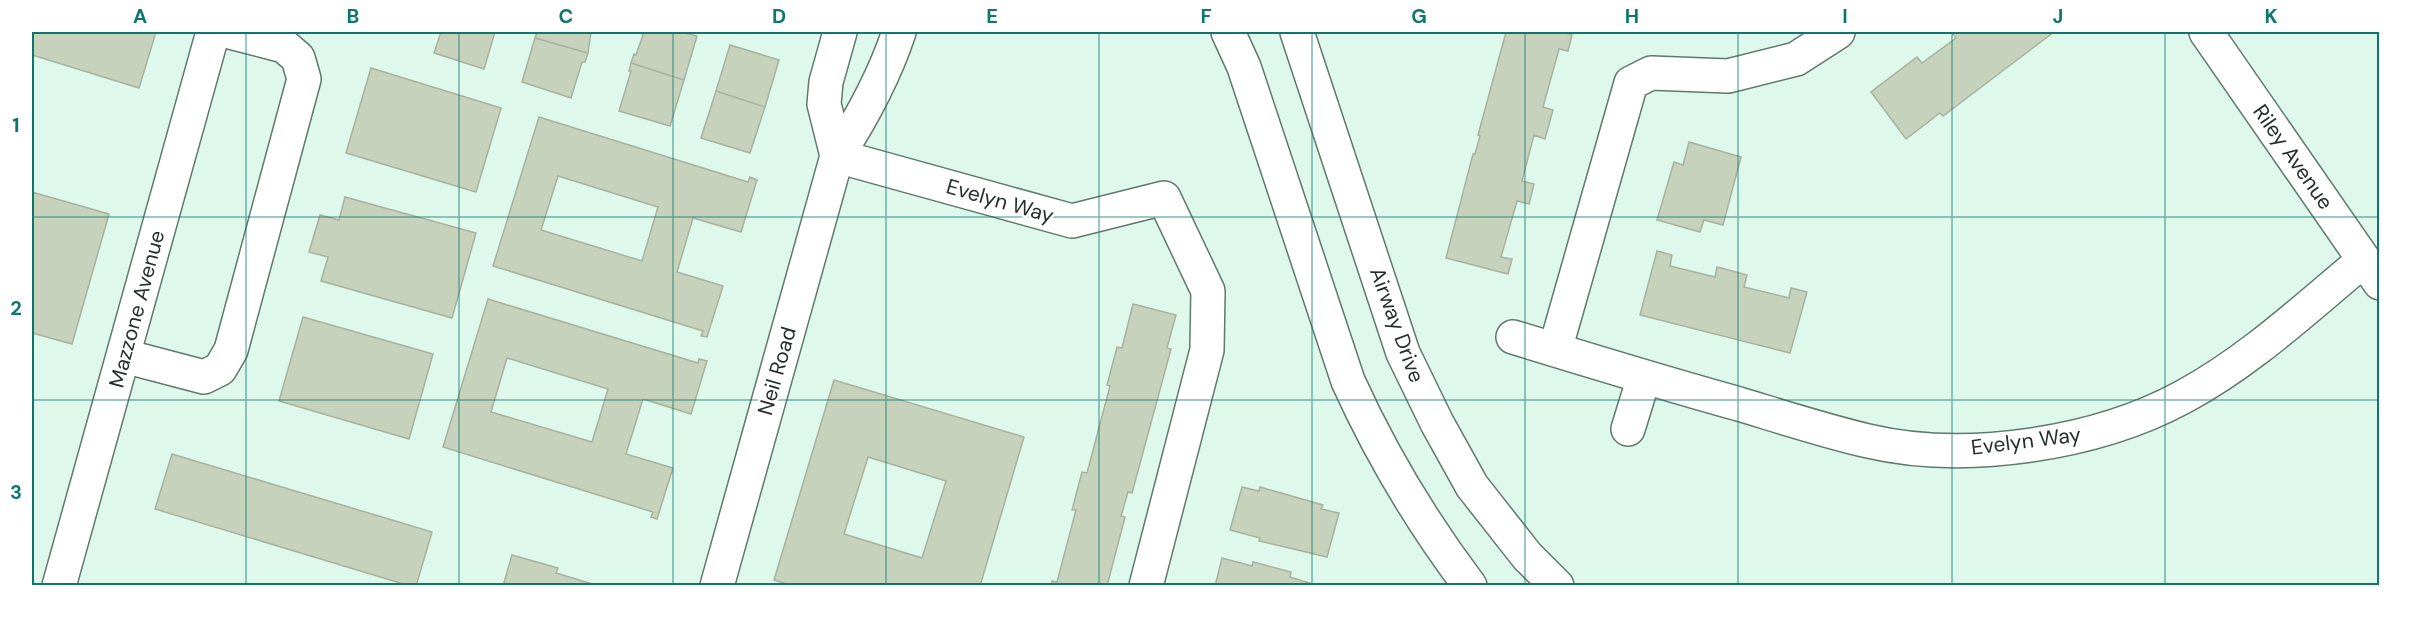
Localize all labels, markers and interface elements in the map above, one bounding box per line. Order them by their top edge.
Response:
text: A [133,3,147,29]
text: B [347,3,359,29]
text: C [559,3,573,29]
text: D [772,3,786,29]
text: E [986,3,998,29]
text: F [1200,3,1212,29]
text: G [1411,3,1427,29]
text: H [1625,3,1639,29]
text: I [1842,3,1848,29]
text: J [2053,3,2063,29]
text: K [2264,3,2278,29]
street label: Riley Avenue [2246,99,2340,215]
text: 1 [12,112,20,138]
street label: Evelyn Way [943,172,1057,230]
street label: Mazzone Avenue [103,227,171,391]
street label: Airway Drive [1363,264,1431,386]
text: 2 [10,295,22,321]
street label: Neil Road [751,324,803,418]
street label: Evelyn Way [1969,420,2083,462]
text: 3 [10,479,22,505]

